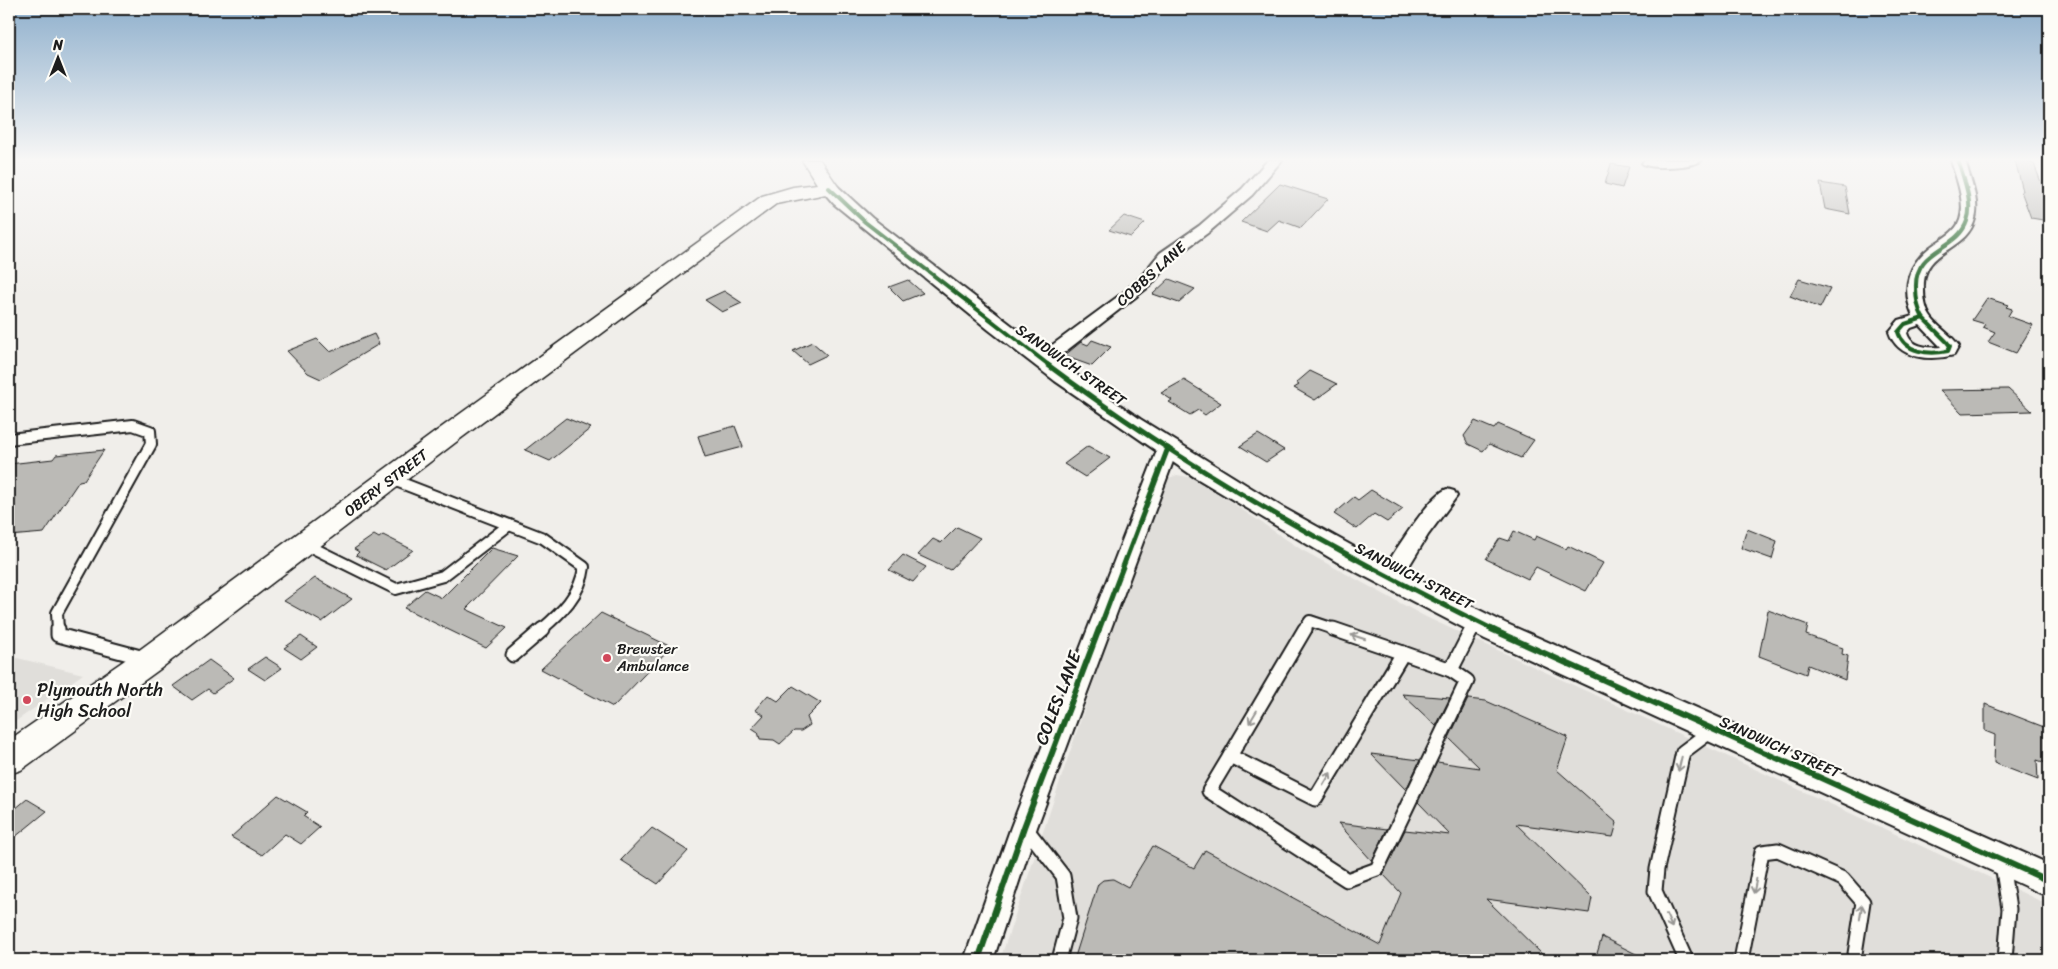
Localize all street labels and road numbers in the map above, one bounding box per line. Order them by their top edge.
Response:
street label: COBBS LANE [1110,234,1193,313]
street label: SANDWICH STREET [1010,317,1133,414]
street label: OBERY STREET [338,441,435,524]
street label: SANDWICH STREET [1350,535,1479,618]
street label: COLES LANE [1025,646,1091,750]
street label: SANDWICH STREET [1715,709,1846,786]

